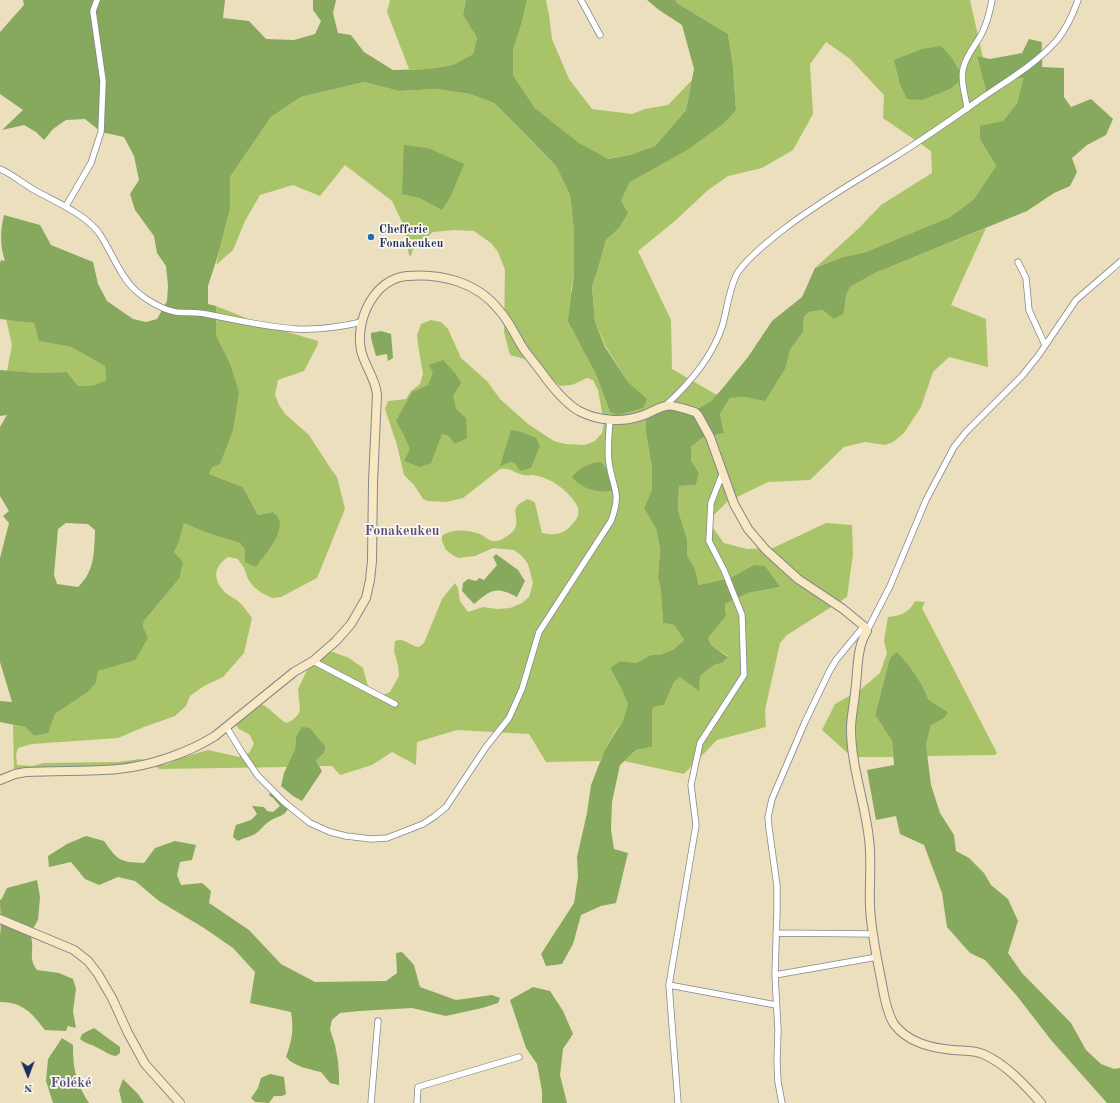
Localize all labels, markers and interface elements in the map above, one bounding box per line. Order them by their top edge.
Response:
place label: Chefferie Fonakeukeu [379,223,443,251]
marker: Chefferie Fonakeukeu [366,232,376,242]
district label: Fonakeukeu [364,523,440,539]
north arrow [8,1055,48,1095]
district label: Foléké [50,1075,92,1091]
text: N [24,1082,33,1093]

